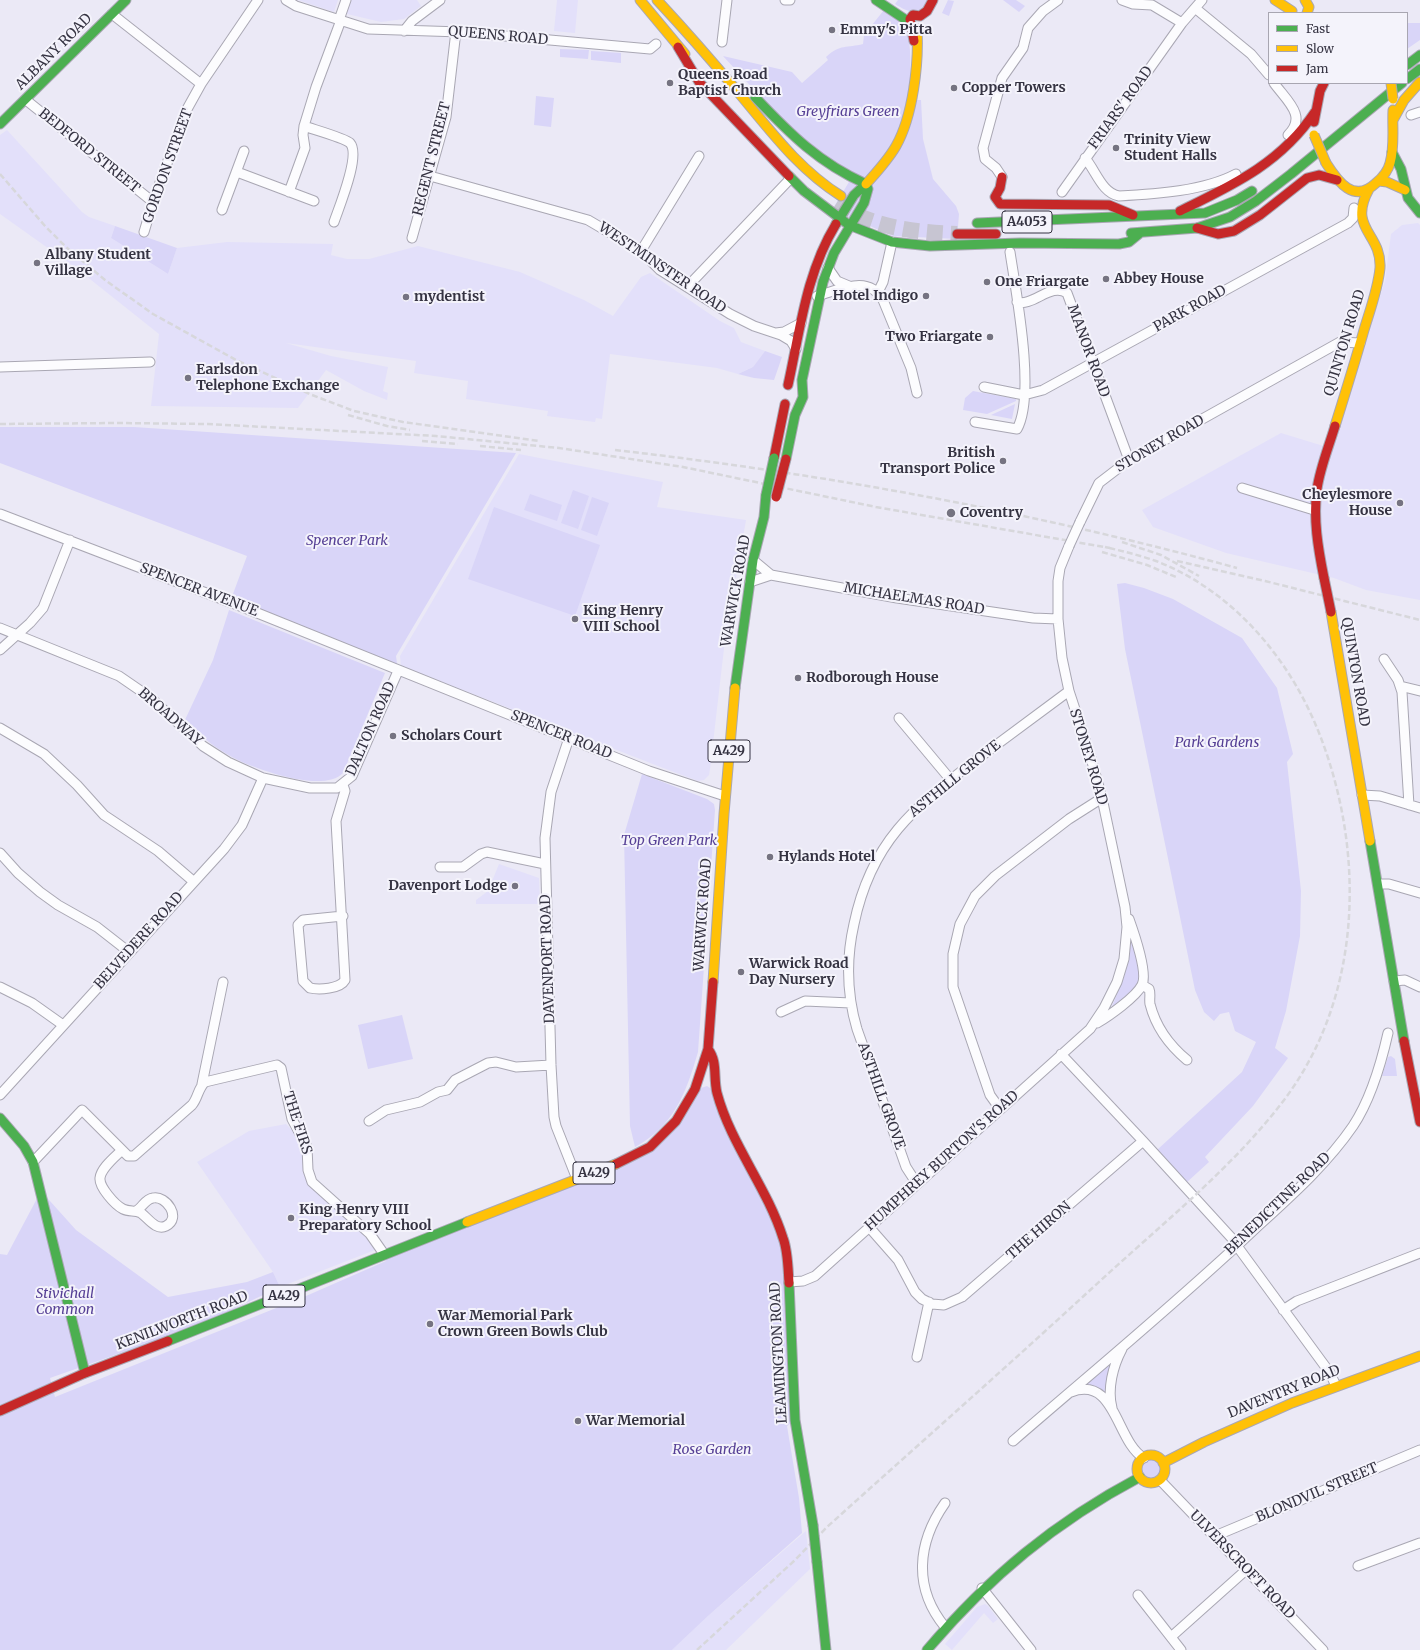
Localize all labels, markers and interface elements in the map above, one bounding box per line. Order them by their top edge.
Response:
street label: ALBANY ROAD [12,10,96,94]
legend [1268,12,1408,84]
text: Fast [1306,21,1330,36]
place label: Emmy's Pitta [840,22,932,38]
street label: QUEENS ROAD [447,23,549,49]
marker: Emmy's Pitta [827,25,837,35]
text: Slow [1306,41,1334,56]
text: Jam [1306,61,1328,76]
street label: FRIARS' ROAD [1085,63,1157,153]
place label: Queens Road Baptist Church [678,67,781,100]
marker: Queens Road Baptist Church [665,78,675,88]
place label: Copper Towers [962,80,1066,96]
marker: Copper Towers [949,83,959,93]
street label: REGENT STREET [410,100,454,218]
park label: Greyfriars Green [797,104,899,120]
street label: BEDFORD STREET [35,105,143,197]
street label: GORDON STREET [140,107,196,225]
place label: Trinity View Student Halls [1124,132,1217,164]
marker: Trinity View Student Halls [1111,143,1121,153]
road number: A4053 [1002,211,1052,233]
street label: WESTMINSTER ROAD [595,219,729,317]
place label: Albany Student Village [45,247,151,280]
marker: Albany Student Village [32,258,42,268]
place label: Abbey House [1114,271,1204,287]
place label: One Friargate [995,274,1089,290]
marker: Abbey House [1101,274,1111,284]
marker: One Friargate [982,277,992,287]
street label: PARK ROAD [1151,282,1229,336]
place label: Hotel Indigo [833,288,918,304]
street label: QUINTON ROAD [1321,288,1369,398]
place label: mydentist [414,289,485,305]
marker: Hotel Indigo [921,291,931,301]
marker: mydentist [401,292,411,302]
street label: MANOR ROAD [1063,302,1113,400]
place label: Two Friargate [885,329,982,345]
marker: Two Friargate [985,332,995,342]
place label: Earlsdon Telephone Exchange [196,362,339,394]
marker: Earlsdon Telephone Exchange [183,373,193,383]
street label: STONEY ROAD [1113,412,1207,476]
place label: British Transport Police [880,445,995,478]
marker: British Transport Police [998,456,1008,466]
place label: Cheylesmore House [1302,487,1392,520]
marker: Cheylesmore House [1395,498,1405,508]
place label: Coventry [960,505,1023,521]
marker: Coventry [945,507,957,519]
park label: Spencer Park [306,533,388,549]
street label: WARWICK ROAD [718,534,754,648]
street label: SPENCER AVENUE [138,560,260,620]
street label: MICHAELMAS ROAD [842,580,986,618]
place label: King Henry VIII School [583,603,663,636]
marker: King Henry VIII School [570,614,580,624]
street label: QUINTON ROAD [1337,616,1373,728]
place label: Rodborough House [806,670,939,686]
marker: Rodborough House [793,673,803,683]
street label: DALTON ROAD [343,679,399,779]
street label: BROADWAY [134,685,206,749]
street label: SPENCER ROAD [508,707,614,763]
street label: STONEY ROAD [1065,707,1111,807]
place label: Scholars Court [401,728,502,744]
marker: Scholars Court [388,731,398,741]
park label: Park Gardens [1175,735,1259,751]
street label: ASTHILL GROVE [906,737,1004,821]
road number: A429 [708,740,750,762]
park label: Top Green Park [621,833,717,849]
place label: Hylands Hotel [778,849,875,865]
marker: Hylands Hotel [765,852,775,862]
street label: WARWICK ROAD [691,858,715,972]
place label: Davenport Lodge [388,878,507,894]
marker: Davenport Lodge [510,881,520,891]
street label: BELVEDERE ROAD [91,889,187,993]
street label: DAVENPORT ROAD [537,894,559,1024]
place label: Warwick Road Day Nursery [749,956,849,988]
marker: Warwick Road Day Nursery [736,967,746,977]
street label: ASTHILL GROVE [854,1040,908,1152]
street label: HUMPHREY BURTON'S ROAD [862,1088,1022,1234]
street label: THE FIRS [279,1090,315,1156]
street label: BENEDICTINE ROAD [1222,1149,1334,1259]
road number: A429 [573,1162,615,1184]
street label: THE HIRON [1003,1198,1075,1264]
place label: King Henry VIII Preparatory School [299,1202,431,1234]
marker: King Henry VIII Preparatory School [286,1213,296,1223]
street label: LEAMINGTON ROAD [767,1282,791,1424]
road number: A429 [263,1285,305,1307]
park label: Stivichall Common [36,1286,94,1318]
street label: KENILWORTH ROAD [114,1288,250,1354]
place label: War Memorial Park Crown Green Bowls Club [438,1308,608,1340]
marker: War Memorial Park Crown Green Bowls Club [425,1319,435,1329]
street label: DAVENTRY ROAD [1225,1362,1343,1422]
place label: War Memorial [586,1413,685,1429]
marker: War Memorial [573,1416,583,1426]
park label: Rose Garden [673,1442,751,1458]
street label: BLONDVIL STREET [1253,1460,1381,1526]
street label: ULVERSCROFT ROAD [1186,1507,1298,1623]

